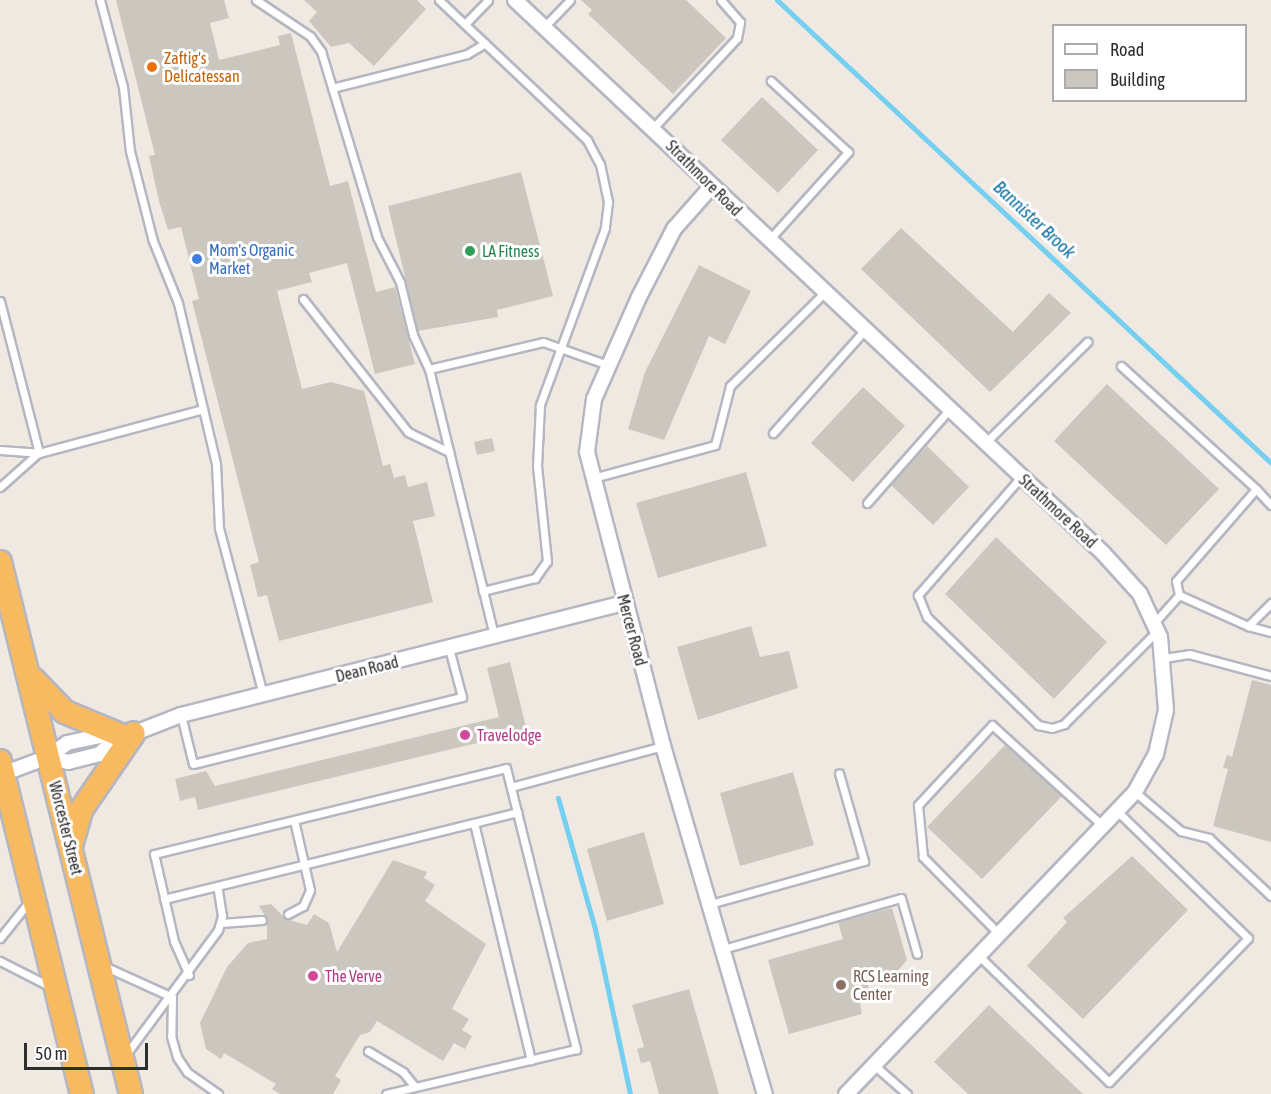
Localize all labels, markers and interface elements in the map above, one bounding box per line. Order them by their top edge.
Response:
legend [1052,24,1247,102]
text: Road [1110,39,1144,60]
place label: Zaftig's Delicatessan [164,48,240,86]
marker: Zaftig's Delicatessan [145,60,159,74]
text: Building [1110,69,1165,90]
street label: Strathmore Road [662,136,746,220]
water label: Bannister Brook [989,177,1079,263]
place label: Mom's Organic Market [209,240,294,278]
place label: LA Fitness [482,241,539,261]
marker: LA Fitness [463,244,477,258]
marker: Mom's Organic Market [190,252,204,266]
street label: Strathmore Road [1015,470,1101,552]
street label: Mercer Road [613,592,651,668]
street label: Dean Road [334,652,400,686]
place label: Travelodge [477,725,542,745]
marker: Travelodge [458,728,472,742]
street label: Worcester Street [45,779,87,877]
place label: The Verve [325,966,382,986]
place label: RCS Learning Center [853,966,929,1004]
marker: The Verve [306,969,320,983]
marker: RCS Learning Center [834,978,848,992]
scale bar [27,1031,152,1069]
text: 50 m [35,1043,67,1064]

